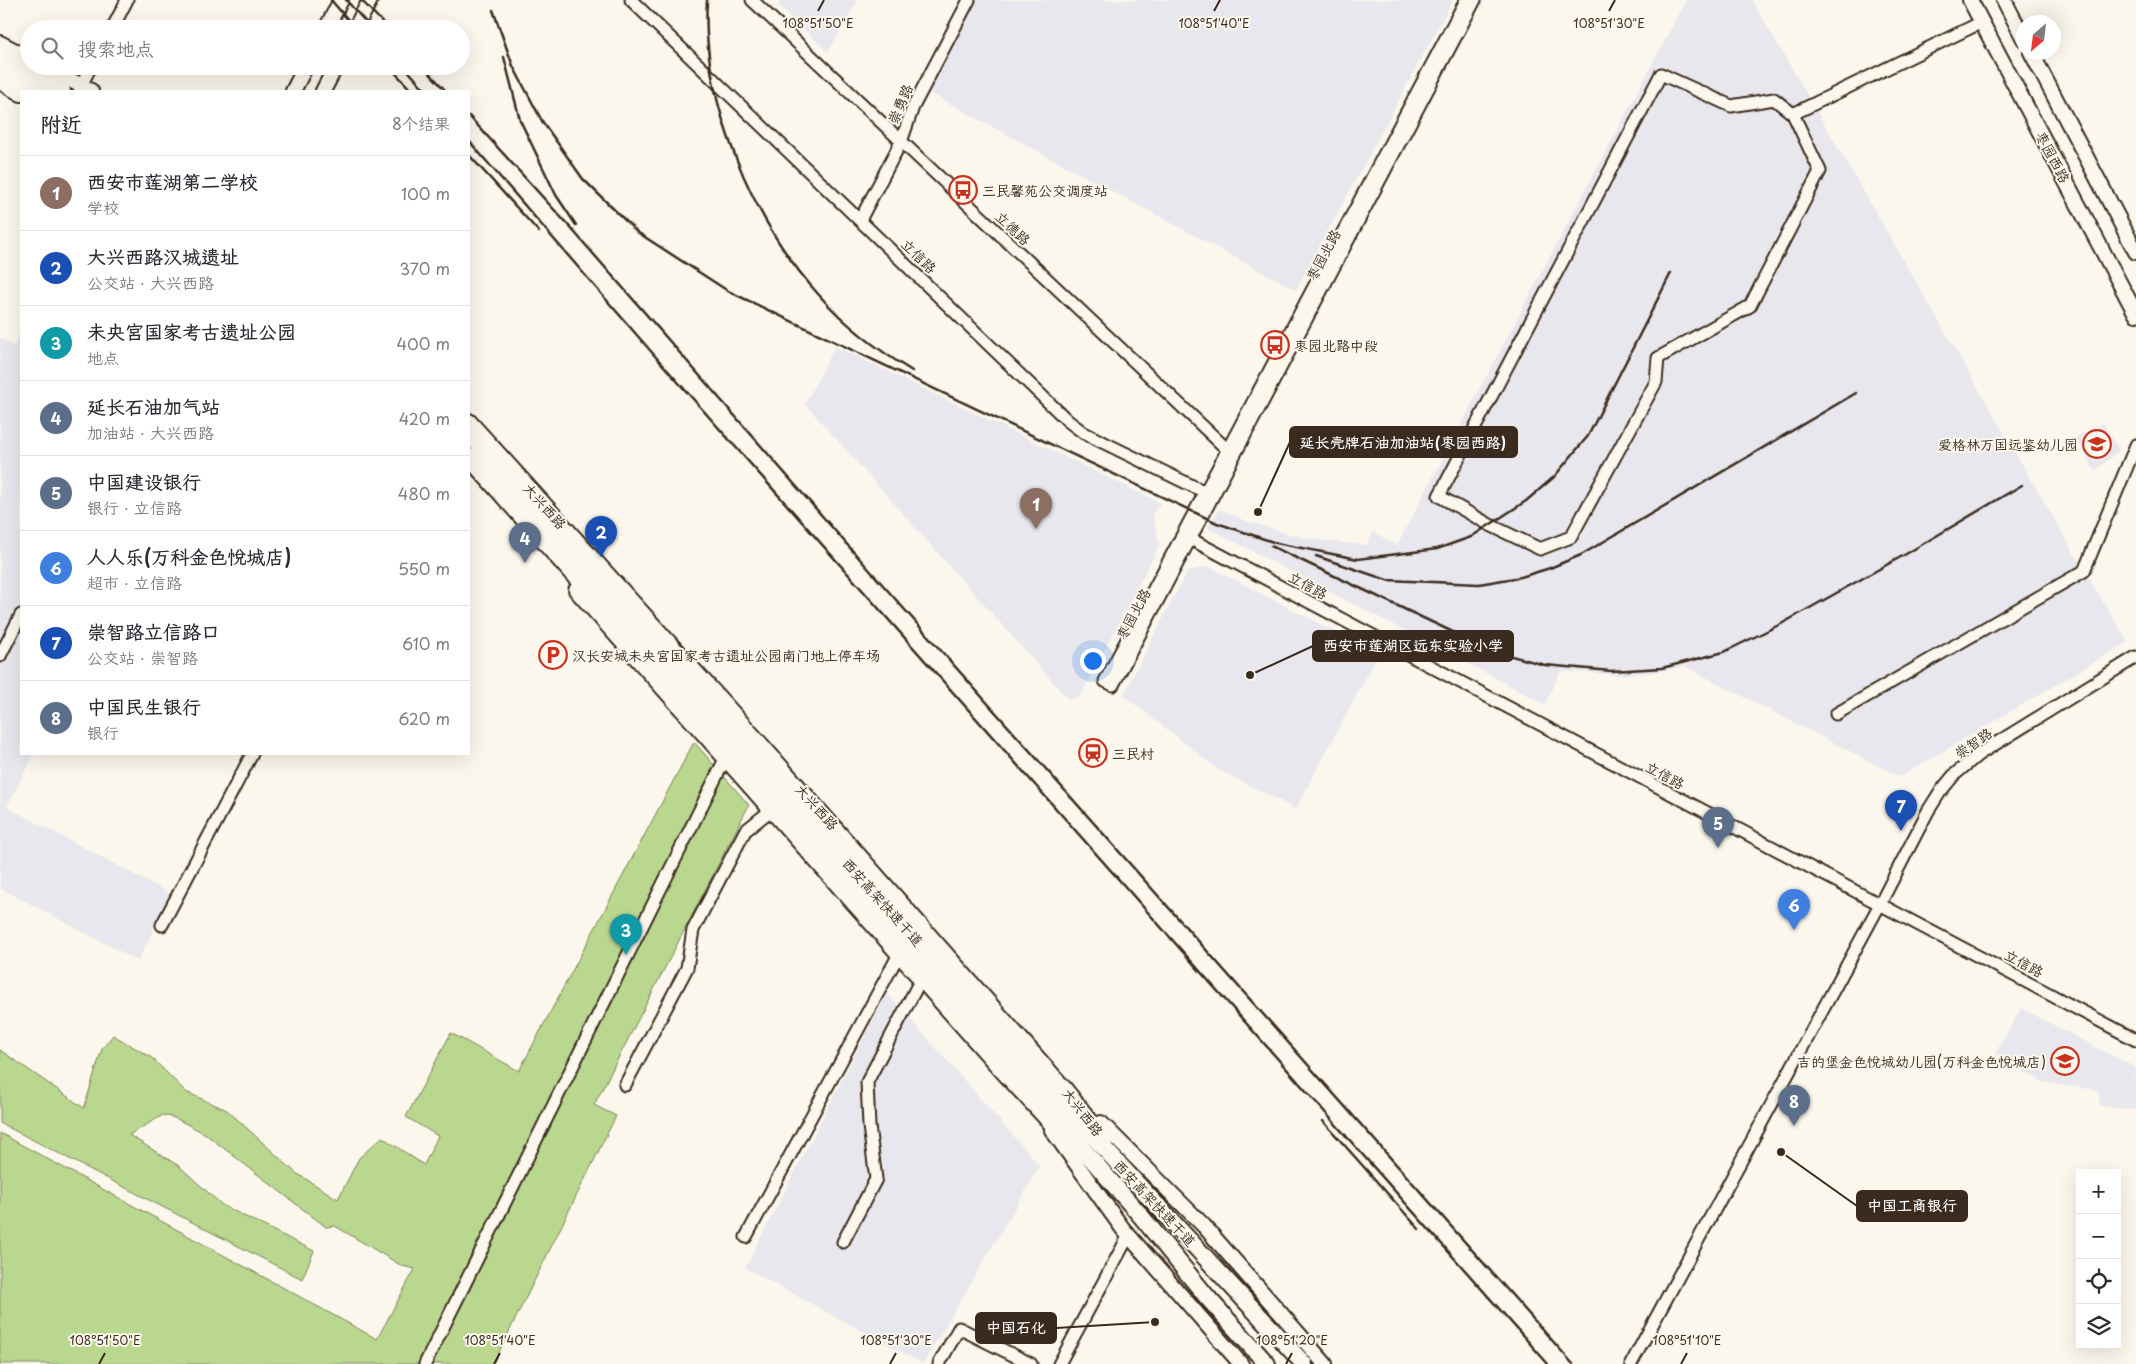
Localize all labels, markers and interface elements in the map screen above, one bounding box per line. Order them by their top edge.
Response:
text: 108°51'50"E [783,14,853,32]
text: 108°51'40"E [1178,14,1250,32]
text: 108°51'30"E [1573,14,1645,32]
north arrow [2016,15,2061,60]
search box [20,20,470,75]
icon: search [38,34,66,62]
text: 搜索地点 [78,34,154,62]
street label: 崇勇路 [882,81,918,127]
text: 附近 [40,107,82,139]
text: 8个结果 [392,111,450,135]
street label: 枣园西路 [2031,127,2075,187]
text: 西安市莲湖第二学校 [87,167,258,195]
bus stop icon: 三民馨苑公交调度站 [948,175,978,205]
place label: 三民馨苑公交调度站 [982,180,1108,201]
text: 1 [52,181,60,205]
text: 100 m [401,181,450,205]
text: 学校 [87,195,119,219]
street label: 立德路 [990,206,1036,250]
street label: 枣园北路 [1301,225,1345,285]
street label: 立信路 [897,234,941,278]
text: 大兴西路汉城遗址 [87,242,239,270]
text: 2 [50,256,62,280]
text: 370 m [400,256,450,280]
text: 公交站 · 大兴西路 [87,270,214,294]
text: 未央宫国家考古遗址公园 [87,317,296,345]
bus stop icon: 枣园北路中段 [1260,330,1290,360]
text: 3 [51,331,61,355]
text: 400 m [397,331,450,355]
place label: 枣园北路中段 [1294,335,1378,356]
text: 地点 [87,345,119,369]
text: 延长石油加气站 [87,392,220,420]
text: 4 [51,406,61,430]
text: 420 m [399,406,450,430]
text: 加油站 · 大兴西路 [87,420,214,444]
callout: 延长壳牌石油加油站(枣园西路) [1290,427,1517,457]
school or university icon: 爱格林万国远鉴幼儿园 [2082,429,2112,459]
text: 延长壳牌石油加油站(枣园西路) [1300,430,1506,453]
place label: 爱格林万国远鉴幼儿园 [1938,434,2078,455]
text: 中国建设银行 [87,467,201,495]
street label: 大兴西路 [518,478,572,534]
text: 5 [51,481,61,505]
text: 480 m [398,481,450,505]
pin: 1 [1020,488,1052,529]
text: 银行 · 立信路 [87,495,182,519]
pin: 2 [585,516,617,557]
pin: 4 [509,522,541,563]
text: 人人乐(万科金色悦城店) [87,542,291,570]
text: 6 [50,556,62,580]
text: 550 m [398,556,450,580]
street label: 立信路 [1285,566,1331,604]
text: 超市 · 立信路 [87,570,182,594]
street label: 枣园北路 [1111,584,1155,644]
text: 崇智路立信路口 [87,617,220,645]
text: 7 [51,631,61,655]
text: 610 m [402,631,450,655]
callout: 西安市莲湖区远东实验小学 [1313,631,1513,661]
text: 西安市莲湖区远东实验小学 [1323,633,1503,656]
parking icon: 汉长安城未央宫国家考古遗址公园南门地上停车场 [538,640,568,670]
text: 公交站 · 崇智路 [87,645,198,669]
place label: 汉长安城未央宫国家考古遗址公园南门地上停车场 [572,645,880,666]
your location [1080,648,1106,674]
text: 中国民生银行 [87,692,201,720]
text: 8 [51,706,61,730]
text: 620 m [398,706,450,730]
text: 银行 [87,720,119,744]
street label: 崇智路 [1950,722,1996,764]
station icon: 三民村 [1078,738,1108,768]
place label: 三民村 [1112,743,1154,764]
street label: 立信路 [1642,756,1688,794]
street label: 大兴西路 [790,779,844,835]
pin: 7 [1885,790,1917,831]
pin: 5 [1702,807,1734,848]
street label: 西安高架快速干道 [838,853,928,951]
pin: 6 [1778,889,1810,930]
pin: 3 [610,914,642,955]
street label: 立信路 [2001,944,2047,982]
school or university icon: 吉的堡金色悦城幼儿园(万科金色悦城店) [2050,1046,2080,1076]
place label: 吉的堡金色悦城幼儿园(万科金色悦城店) [1797,1051,2046,1072]
street label: 大兴西路 [1057,1083,1109,1141]
pin: 8 [1778,1085,1810,1126]
street label: 西安高架快速干道 [1109,1155,1201,1251]
map controls [2076,1169,2121,1349]
button: + [2076,1169,2121,1214]
callout: 中国工商银行 [1857,1191,1967,1221]
text: 中国工商银行 [1867,1193,1957,1216]
button: − [2076,1214,2121,1259]
button: locate [2076,1259,2121,1304]
button: layers [2076,1304,2121,1349]
callout: 中国石化 [976,1313,1056,1343]
text: 中国石化 [986,1315,1046,1338]
text: 108°51'50"E [70,1331,140,1349]
text: 108°51'40"E [464,1331,536,1349]
text: 108°51'30"E [860,1331,932,1349]
text: 108°51'20"E [1256,1331,1328,1349]
text: 108°51'10"E [1653,1331,1721,1349]

